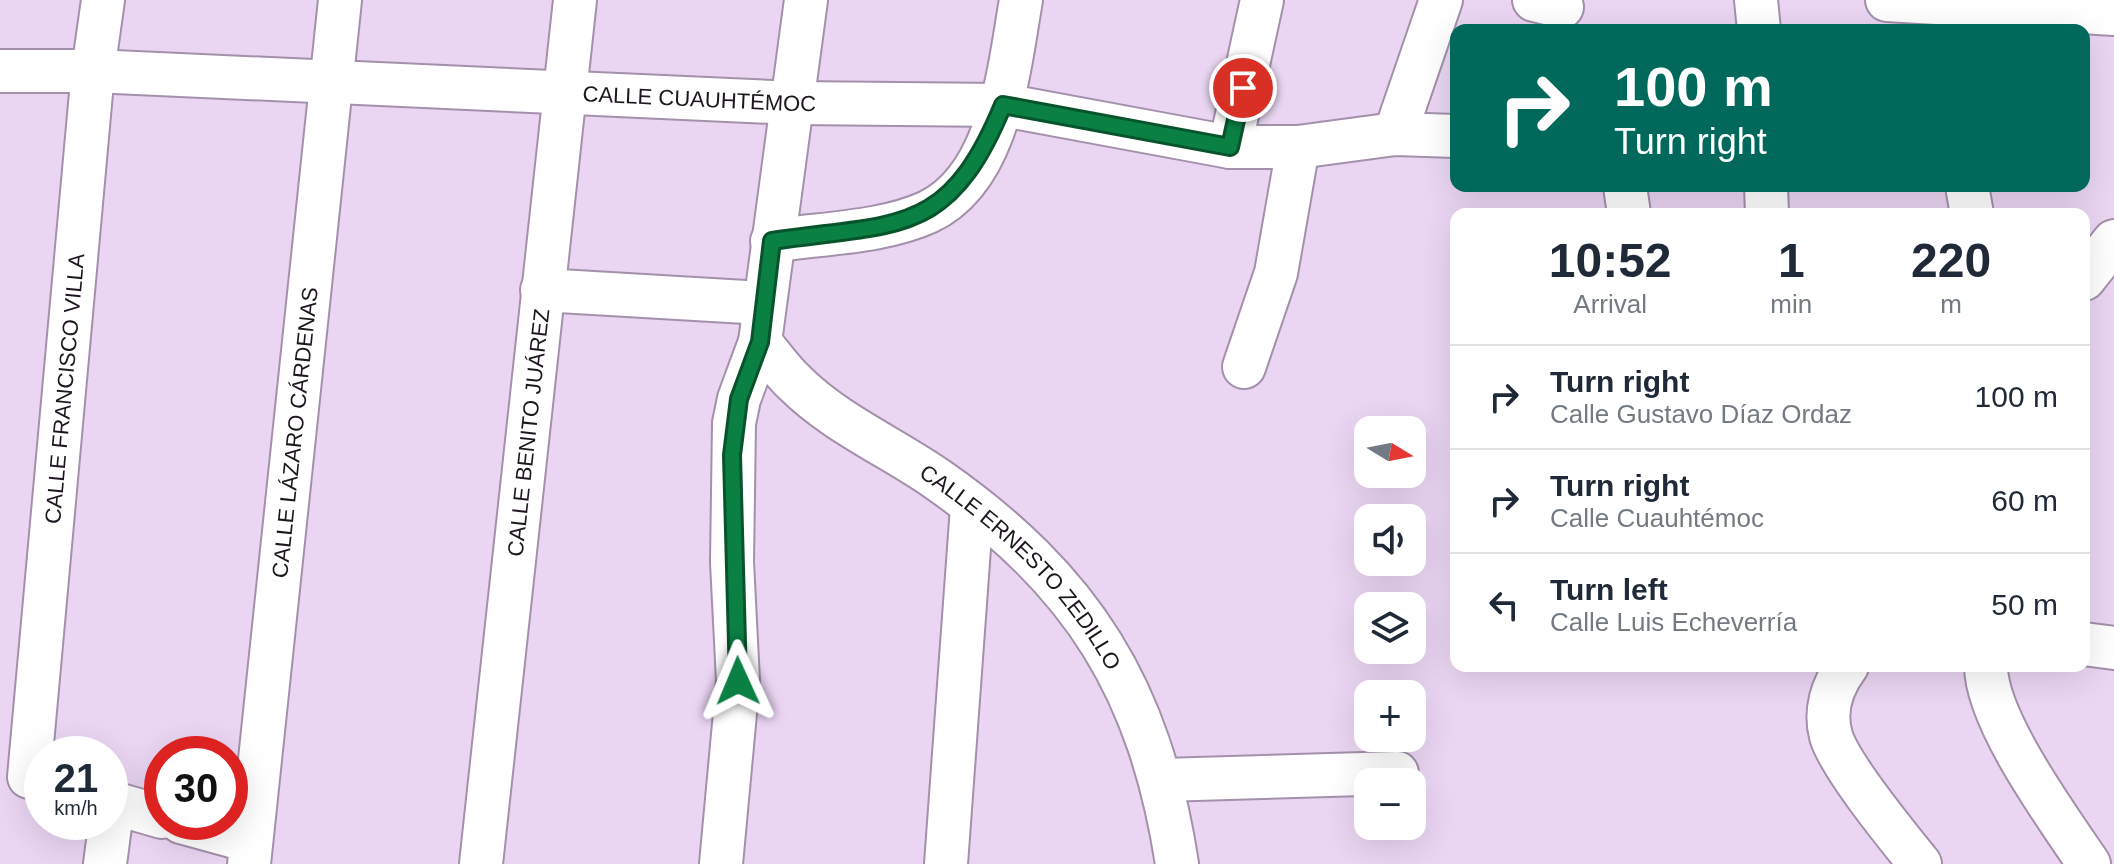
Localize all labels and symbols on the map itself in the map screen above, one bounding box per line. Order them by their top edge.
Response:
pin [1209,54,1277,122]
street label: CALLE CUAUHTÉMOC [582,81,816,116]
street label: CALLE FRANCISCO VILLA [40,252,89,525]
street label: CALLE LÁZARO CÁRDENAS [267,286,323,579]
street label: CALLE BENITO JUÁREZ [503,307,554,558]
north arrow [1354,416,1426,488]
street label: CALLE ERNESTO ZEDILLO [915,459,1126,674]
position arrow [696,639,780,723]
speed limit sign: 30 [144,736,248,840]

